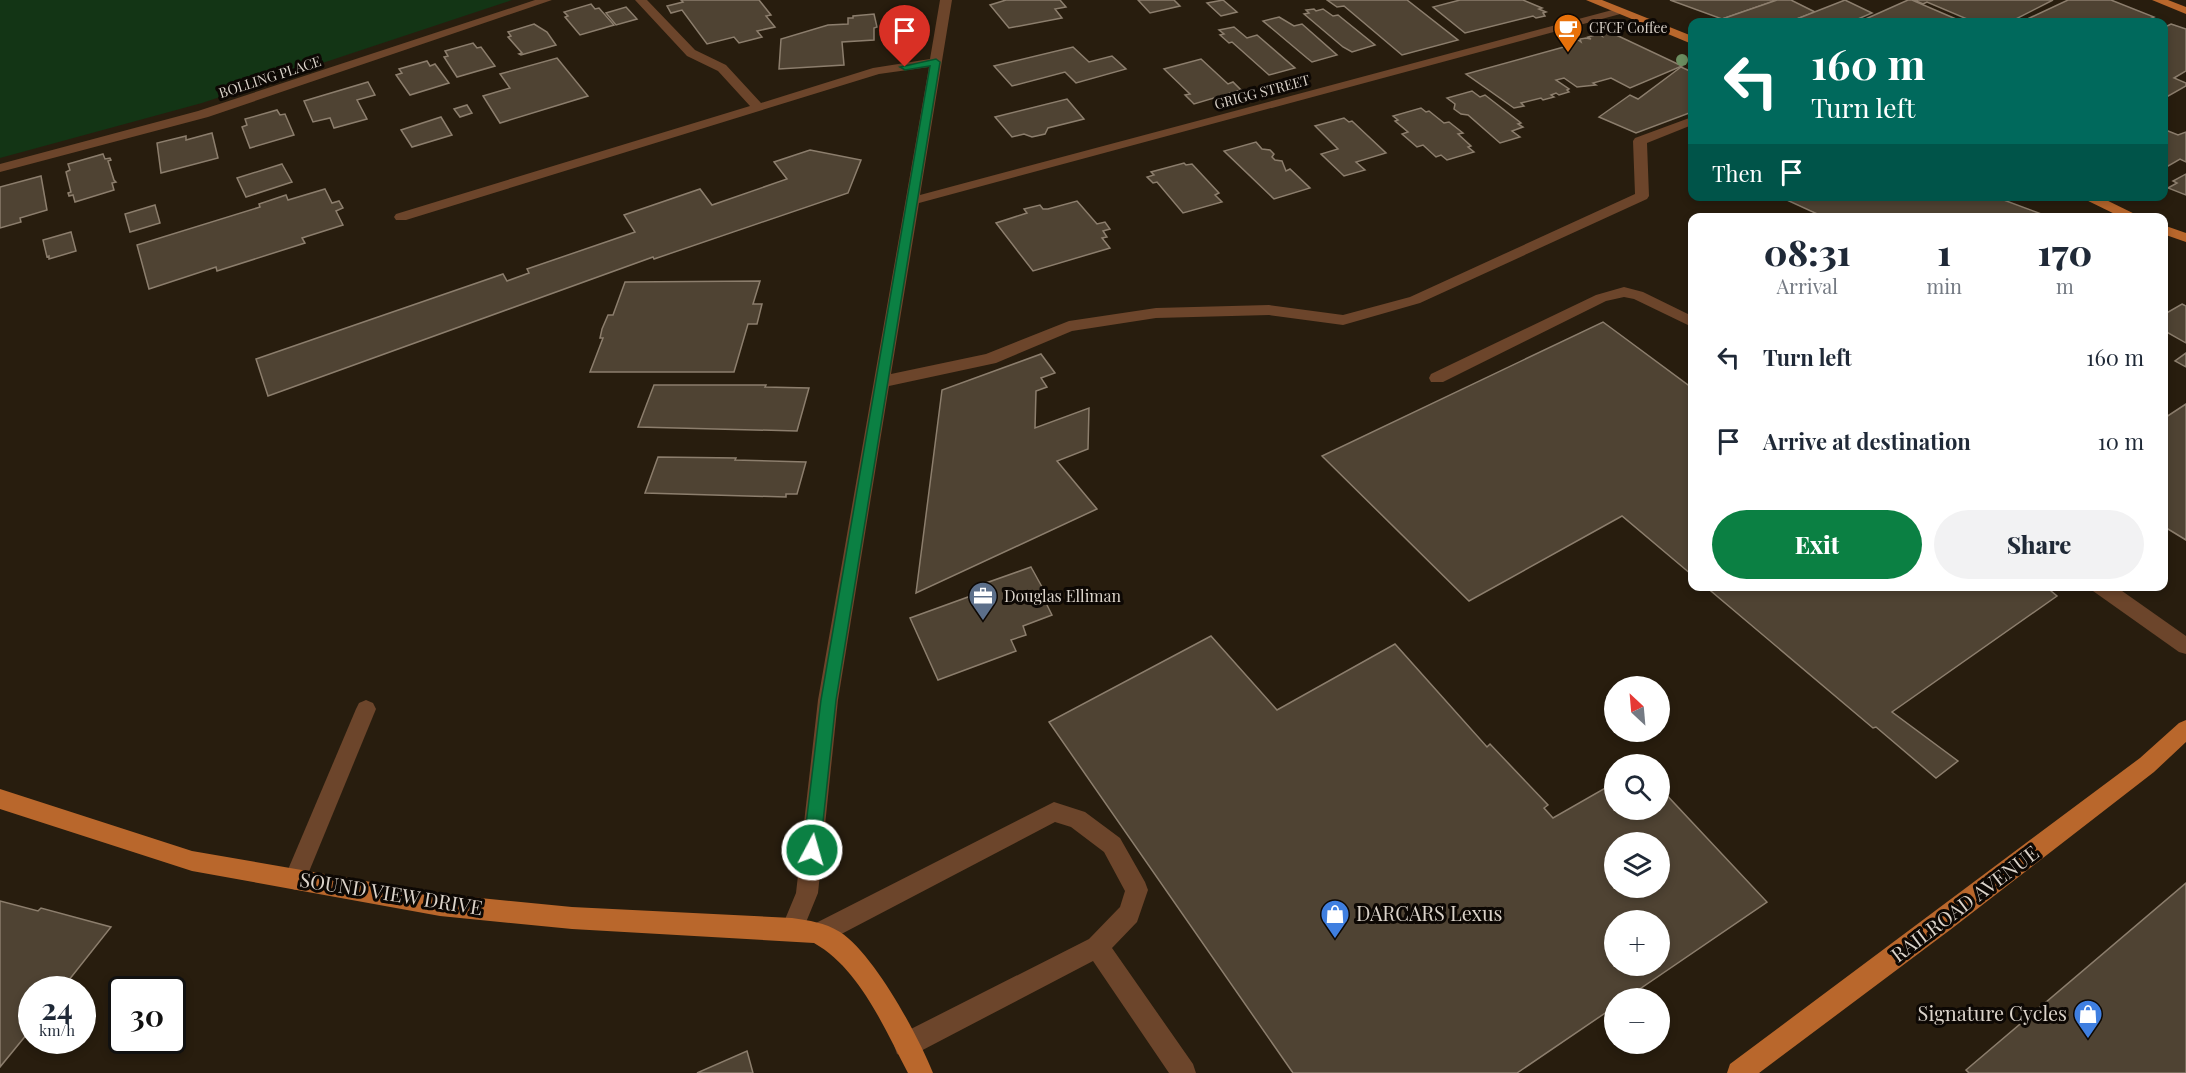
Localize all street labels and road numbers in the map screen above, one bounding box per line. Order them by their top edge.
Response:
street label: BOLLING PLACE [216,51,323,102]
street label: GRIGG STREET [1212,70,1312,113]
street label: RAILROAD AVENUE [1885,838,2043,967]
street label: SOUND VIEW DRIVE [298,865,485,920]

